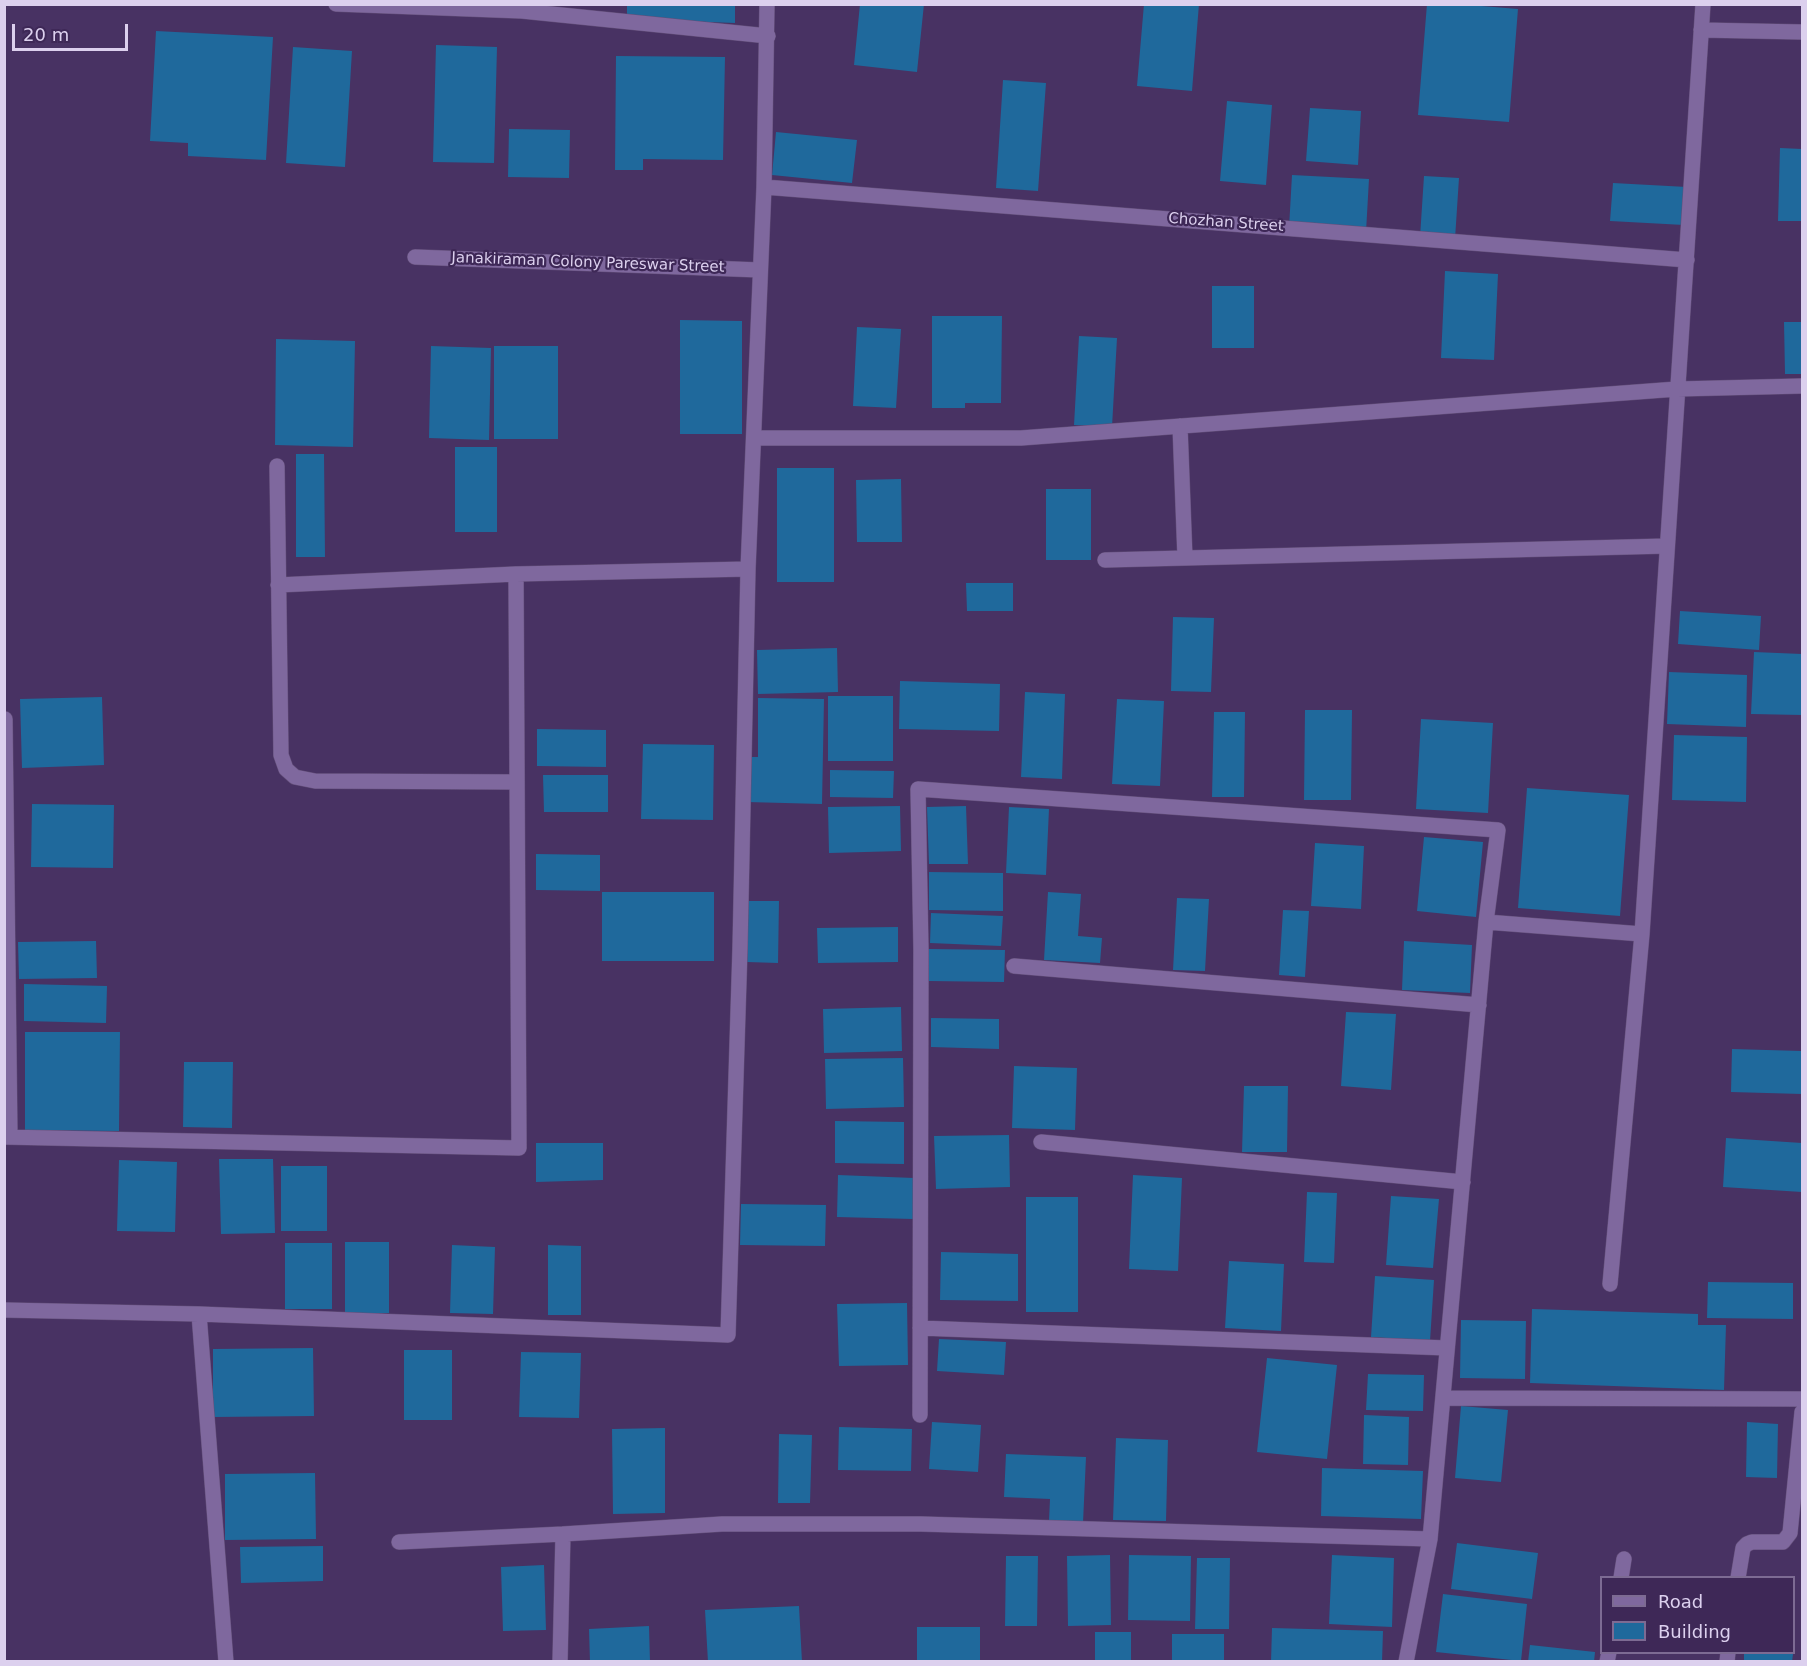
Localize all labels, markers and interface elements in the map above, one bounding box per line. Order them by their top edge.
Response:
scale bar [15,12,130,50]
text: 20 m [23,24,69,45]
street label: Chozhan Street [1168,210,1284,236]
street label: Janakiraman Colony Pareswar Street [451,249,725,277]
legend [1600,1576,1795,1654]
text: Road [1658,1591,1703,1612]
text: Building [1658,1621,1731,1642]

